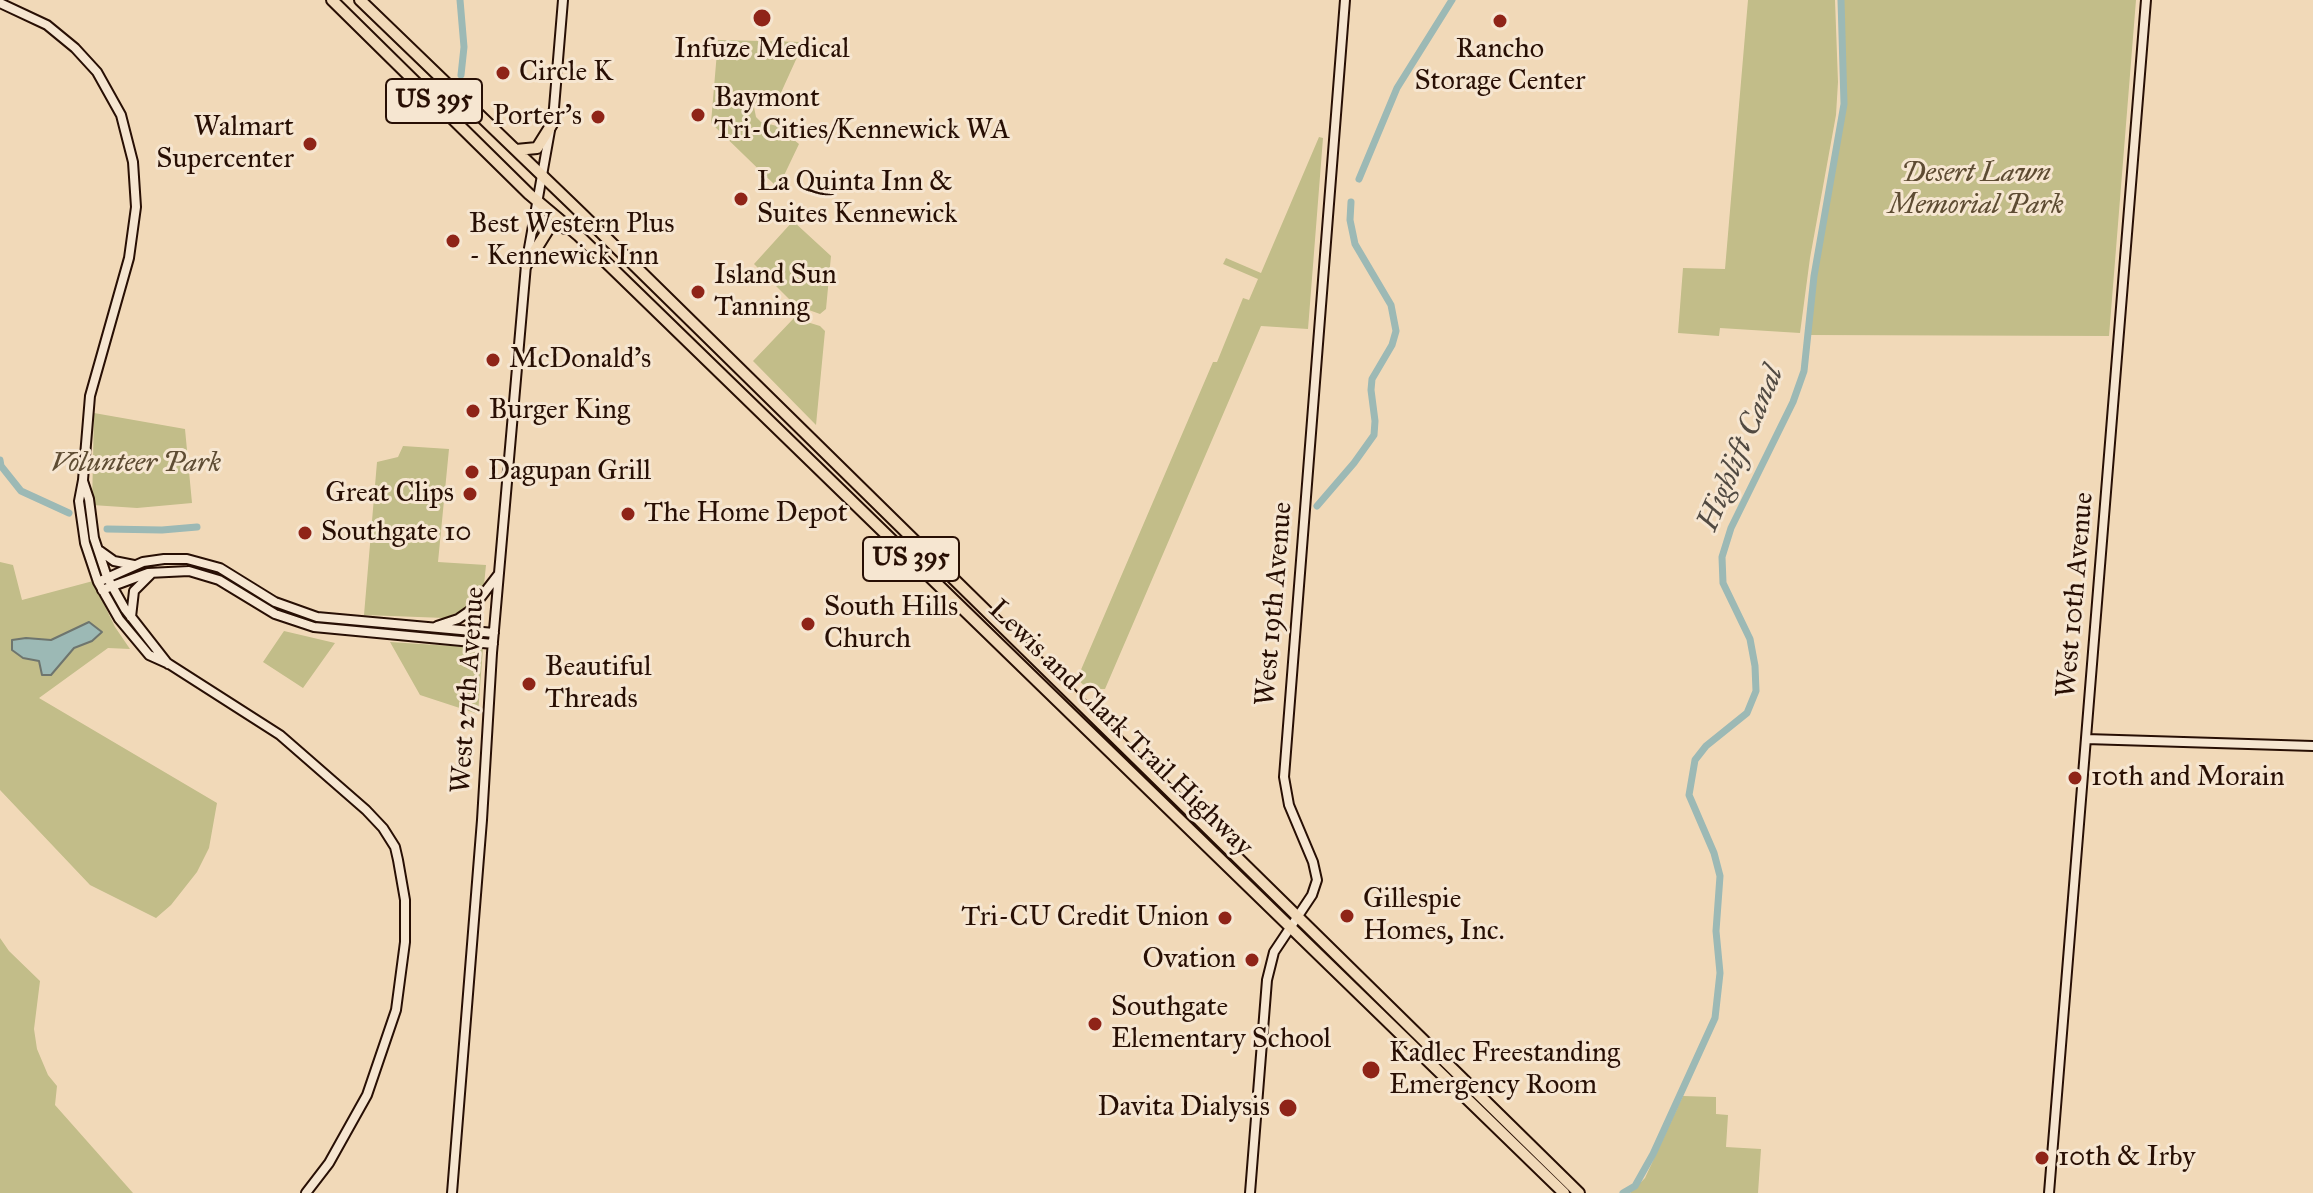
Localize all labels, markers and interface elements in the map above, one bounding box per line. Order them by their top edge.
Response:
marker: Infuze Medical [751,7,773,29]
marker: Rancho Storage Center [1491,12,1509,30]
place label: Infuze Medical [674,33,850,67]
place label: Rancho Storage Center [1414,33,1586,99]
place label: Circle K [519,56,613,90]
marker: Circle K [494,64,512,82]
road number: US 395 [386,79,482,123]
place label: Baymont Tri-Cities/Kennewick WA [714,82,1010,148]
place label: Porter's [493,100,582,134]
marker: Baymont Tri-Cities/Kennewick WA [689,106,707,124]
marker: Porter's [589,108,607,126]
place label: Walmart Supercenter [156,111,294,177]
marker: Walmart Supercenter [301,135,319,153]
park label: Desert Lawn Memorial Park [1888,157,2064,223]
place label: La Quinta Inn & Suites Kennewick [757,166,957,232]
marker: La Quinta Inn & Suites Kennewick [732,190,750,208]
place label: Best Western Plus - Kennewick Inn [469,208,674,274]
marker: Best Western Plus - Kennewick Inn [444,232,462,250]
place label: Island Sun Tanning [714,259,837,325]
marker: Island Sun Tanning [689,283,707,301]
place label: McDonald's [509,343,651,377]
marker: McDonald's [484,351,502,369]
water label: Highlift Canal [1691,361,1793,537]
place label: Burger King [489,394,630,428]
marker: Burger King [464,402,482,420]
park label: Volunteer Park [51,447,221,481]
place label: Dagupan Grill [488,455,651,489]
marker: Dagupan Grill [463,463,481,481]
place label: Great Clips [325,477,454,511]
marker: Great Clips [461,485,479,503]
street label: West 10th Avenue [2050,491,2102,699]
place label: The Home Depot [644,497,848,531]
street label: West 19th Avenue [1249,501,1301,707]
marker: The Home Depot [619,505,637,523]
place label: Southgate 10 [321,516,472,550]
marker: Southgate 10 [296,524,314,542]
road number: US 395 [863,537,959,581]
street label: West 27th Avenue [445,586,493,794]
place label: South Hills Church [824,591,958,657]
street label: Lewis and Clark Trail Highway [981,594,1259,864]
marker: South Hills Church [799,615,817,633]
place label: Beautiful Threads [545,651,651,717]
marker: Beautiful Threads [520,675,538,693]
place label: 10th and Morain [2091,761,2285,795]
marker: 10th and Morain [2066,769,2084,787]
place label: Gillespie Homes, Inc. [1363,883,1504,949]
place label: Tri-CU Credit Union [961,901,1209,935]
marker: Gillespie Homes, Inc. [1338,907,1356,925]
marker: Tri-CU Credit Union [1216,909,1234,927]
place label: Ovation [1143,943,1236,977]
marker: Ovation [1243,951,1261,969]
place label: Southgate Elementary School [1111,991,1331,1057]
marker: Southgate Elementary School [1086,1015,1104,1033]
place label: Kadlec Freestanding Emergency Room [1389,1037,1620,1103]
marker: Kadlec Freestanding Emergency Room [1360,1059,1382,1081]
place label: Davita Dialysis [1097,1091,1270,1125]
marker: Davita Dialysis [1277,1097,1299,1119]
place label: 10th & Irby [2058,1141,2195,1175]
marker: 10th & Irby [2033,1149,2051,1167]

